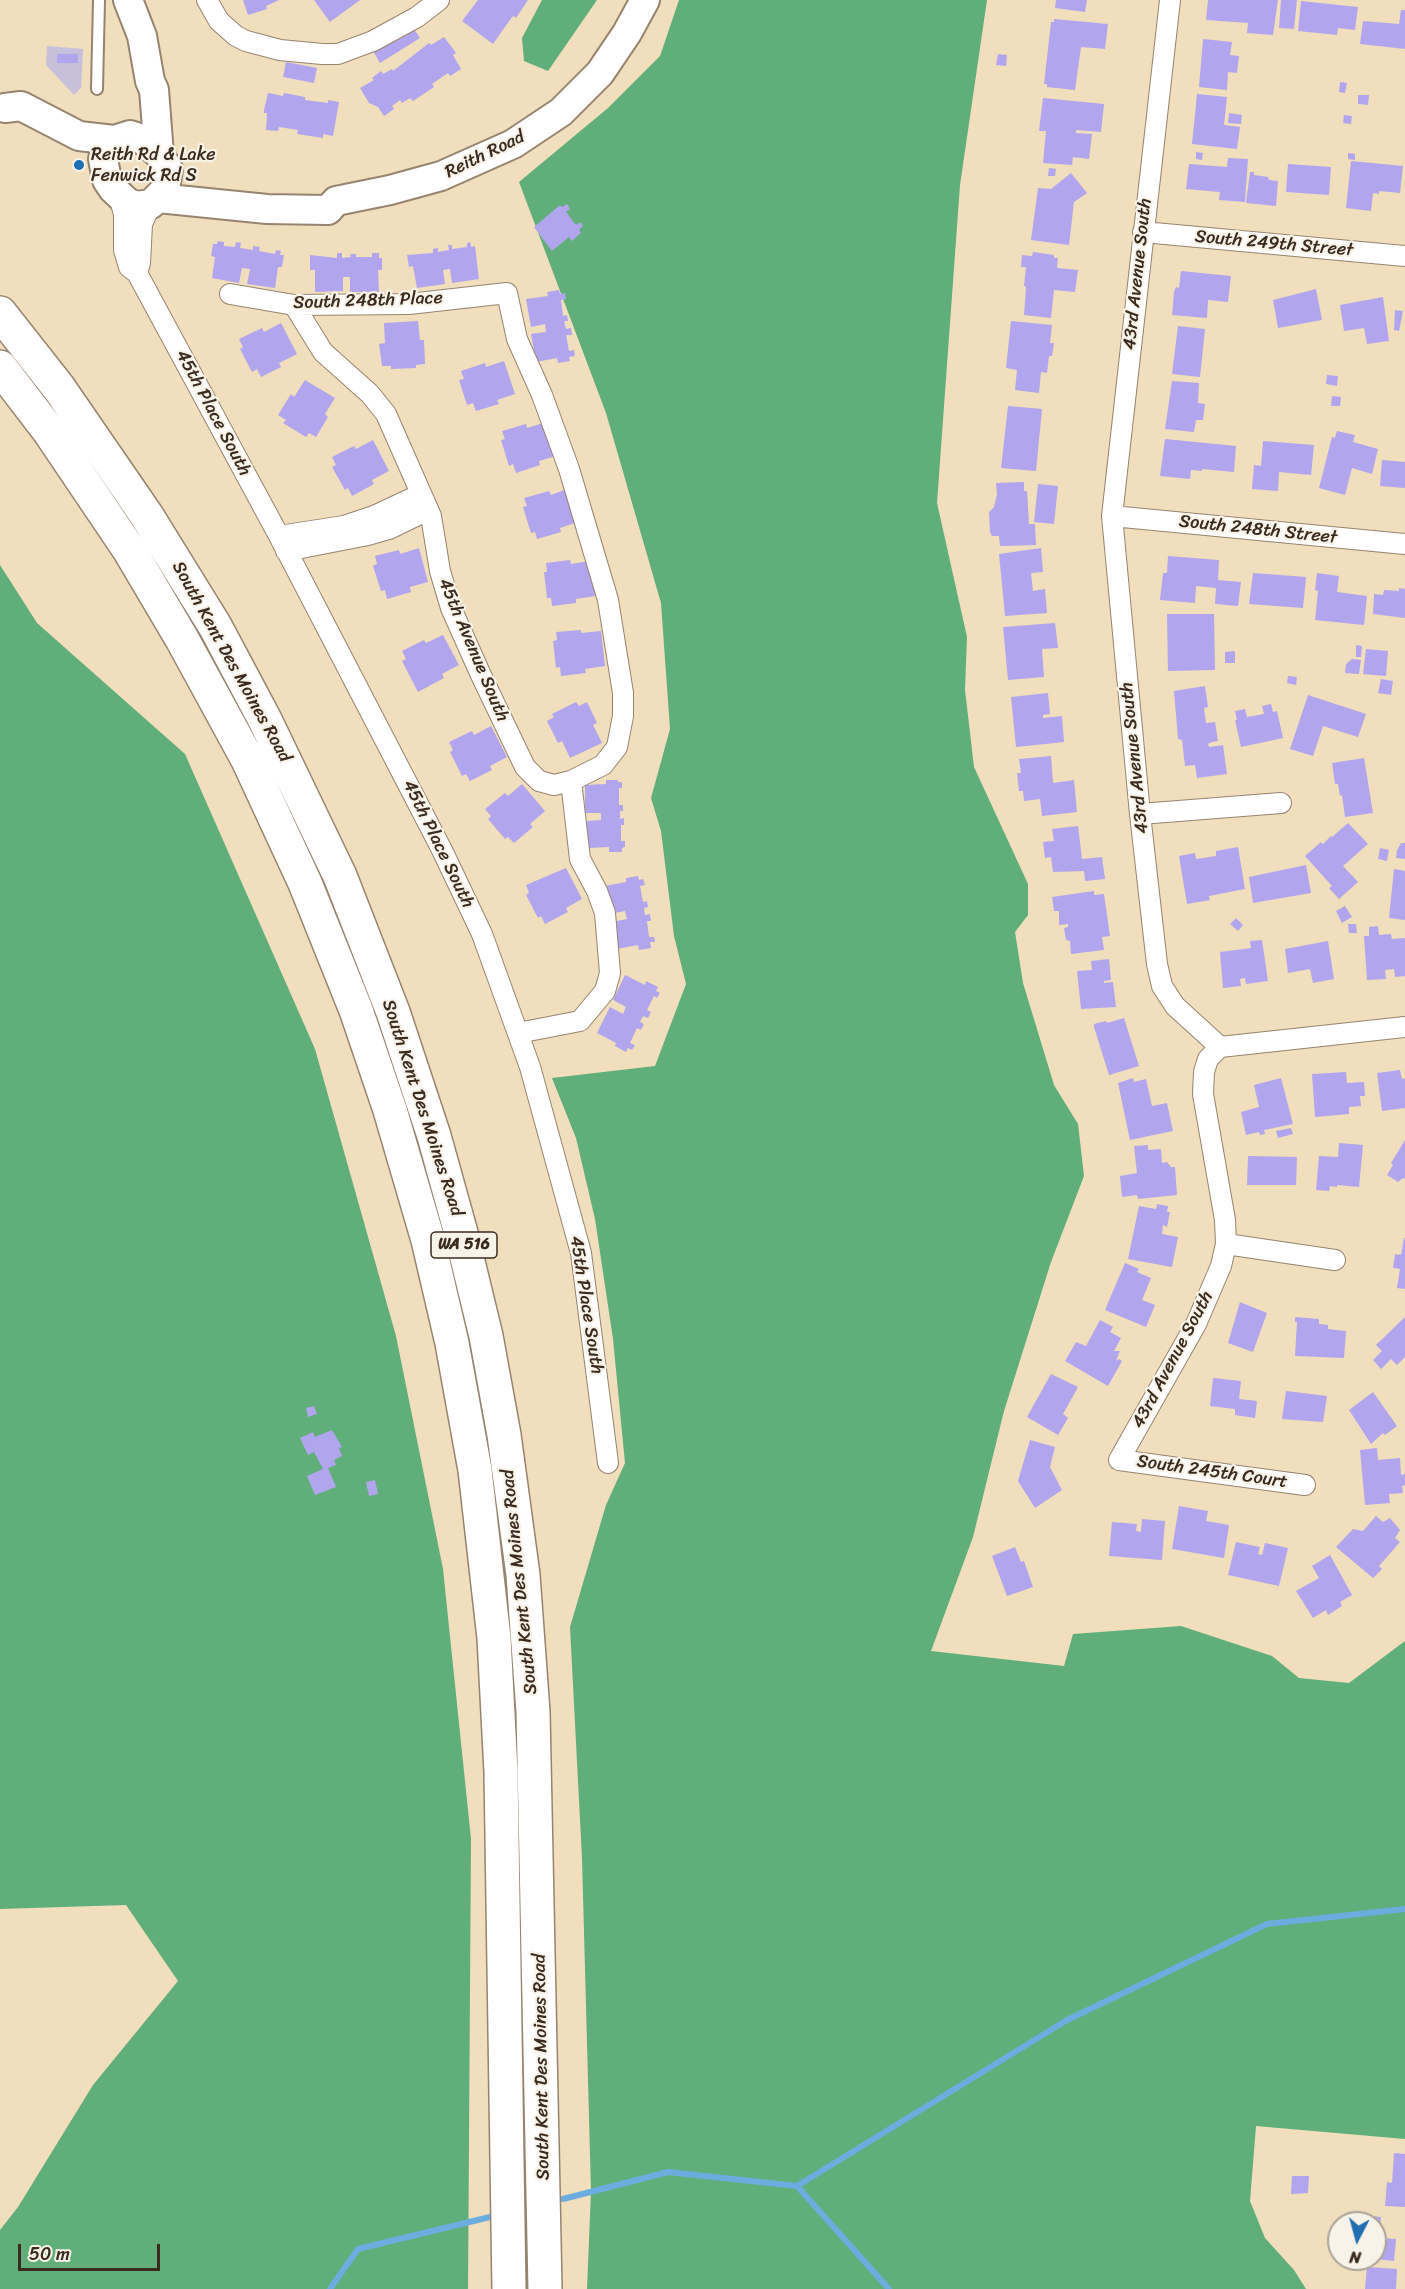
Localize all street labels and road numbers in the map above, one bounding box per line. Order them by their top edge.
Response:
street label: Reith Road [442,127,528,183]
street label: 43rd Avenue South [1119,197,1157,351]
street label: South 249th Street [1194,226,1354,262]
street label: South 248th Place [293,288,443,314]
street label: 45th Place South [171,346,255,480]
street label: South 248th Street [1178,511,1338,549]
street label: South Kent Des Moines Road [167,558,295,766]
street label: 45th Avenue South [433,575,513,725]
street label: 43rd Avenue South [1116,681,1154,835]
street label: 45th Place South [398,777,478,911]
street label: South Kent Des Moines Road [377,997,467,1219]
road number: WA 516 [431,1232,497,1258]
street label: 45th Place South [564,1234,608,1376]
street label: 43rd Avenue South [1128,1288,1218,1432]
street label: South 245th Court [1135,1451,1289,1493]
street label: South Kent Des Moines Road [497,1468,543,1696]
street label: South Kent Des Moines Road [529,1954,555,2180]

